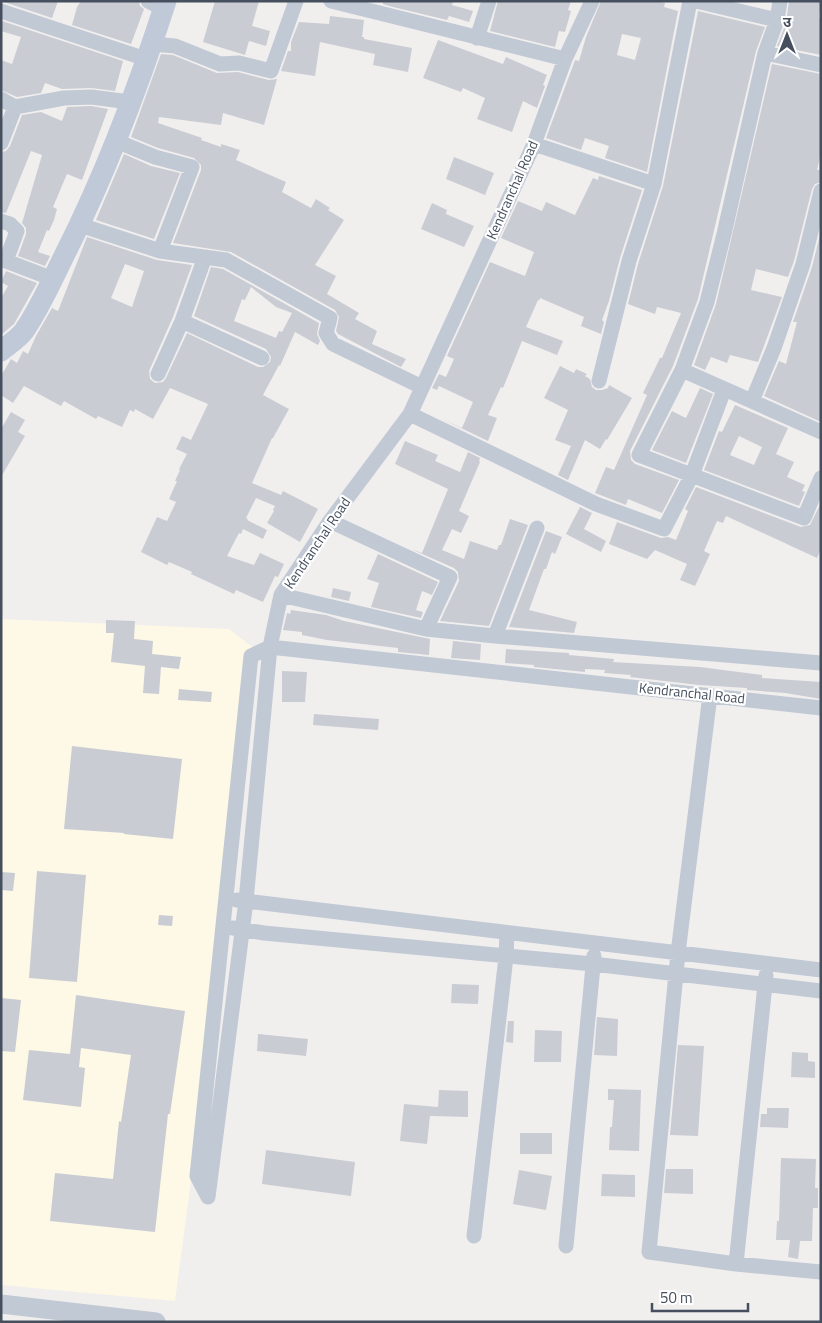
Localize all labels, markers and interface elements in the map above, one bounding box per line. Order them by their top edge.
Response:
north arrow [762,10,812,60]
text: उ [783,11,792,32]
street label: Kendranchal Road [480,137,543,243]
street label: Kendranchal Road [278,493,355,593]
street label: Kendranchal Road [638,676,746,709]
scale bar [652,1280,748,1312]
text: 50 m [660,1286,693,1309]

